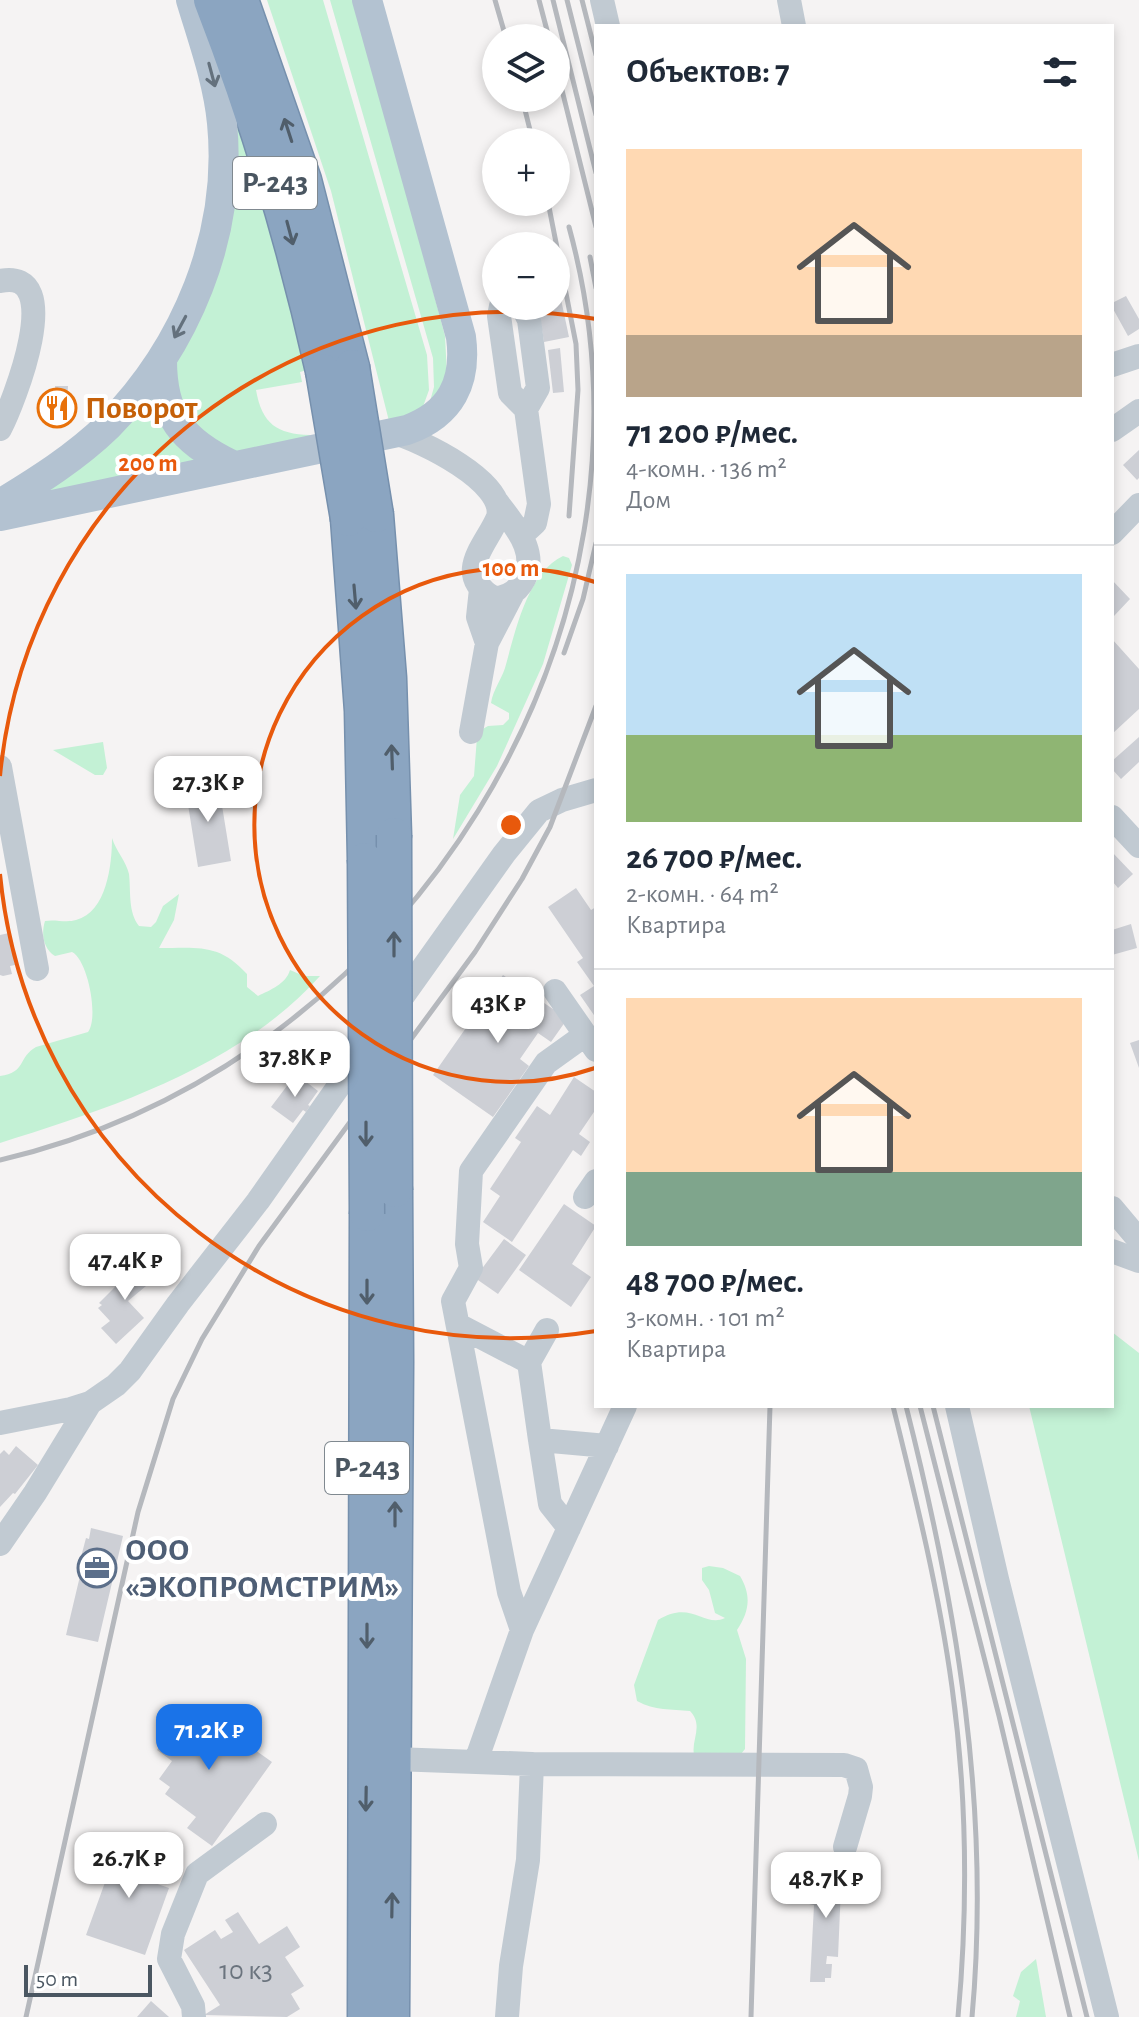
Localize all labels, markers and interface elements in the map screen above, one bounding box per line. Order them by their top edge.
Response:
map controls [482,24,570,320]
button: layers [482,24,570,112]
icon: filters [1038,50,1082,94]
text: Объектов: 7 [626,55,790,89]
one-way arrow [206,62,221,87]
one-way arrow [279,117,294,142]
button: + [482,128,570,216]
road number: Р-243 [233,157,317,209]
icon: home [782,201,926,345]
one-way arrow [283,220,298,246]
button: − [482,232,570,320]
one-way arrow [172,314,188,338]
restaurant icon: Поворот [36,387,78,429]
place label: Поворот [85,392,198,424]
text: 71 200 ₽/мес. [626,416,798,450]
text: 200 m [118,452,178,476]
text: 4-комн. · 136 m² [626,456,787,482]
text: Дом [626,487,671,513]
text: 100 m [483,557,539,581]
one-way arrow [348,583,363,610]
icon: home [782,626,926,770]
one-way arrow [385,744,400,771]
pin: 27.3K ₽ [134,756,282,824]
text: 27.3K ₽ [172,769,244,795]
centre of rings [497,811,525,839]
text: 26 700 ₽/мес. [626,841,803,875]
text: 2-комн. · 64 m² [626,881,779,907]
text: Квартира [626,912,726,938]
one-way arrow [386,931,402,958]
pin: 43K ₽ [442,977,554,1045]
text: 43K ₽ [470,990,526,1016]
pin: 37.8K ₽ [221,1031,369,1099]
text: 37.8K ₽ [259,1044,331,1070]
icon: home [782,1050,926,1194]
one-way arrow [358,1120,374,1147]
pin: 47.4K ₽ [51,1234,199,1302]
text: 47.4K ₽ [88,1247,162,1273]
text: 48 700 ₽/мес. [626,1265,804,1299]
one-way arrow [359,1278,375,1305]
text: 3-комн. · 101 m² [626,1305,784,1331]
text: Квартира [626,1336,726,1362]
road number: Р-243 [325,1442,409,1494]
one-way arrow [387,1501,403,1528]
place label: ООО «ЭКОПРОМСТРИМ» [125,1534,399,1603]
office icon: ООО «ЭКОПРОМСТРИМ» [76,1547,118,1589]
one-way arrow [359,1622,375,1649]
pin: 71.2K ₽ [135,1704,283,1772]
text: 71.2K ₽ [174,1717,244,1743]
one-way arrow [358,1785,374,1812]
pin: 26.7K ₽ [55,1832,203,1900]
text: 26.7K ₽ [92,1845,166,1871]
pin: 48.7K ₽ [752,1852,900,1920]
text: 48.7K ₽ [789,1865,863,1891]
one-way arrow [385,1892,400,1919]
house number: 10 к3 [219,1957,273,1985]
scale bar [24,1961,152,1997]
text: 50 m [36,1968,78,1990]

